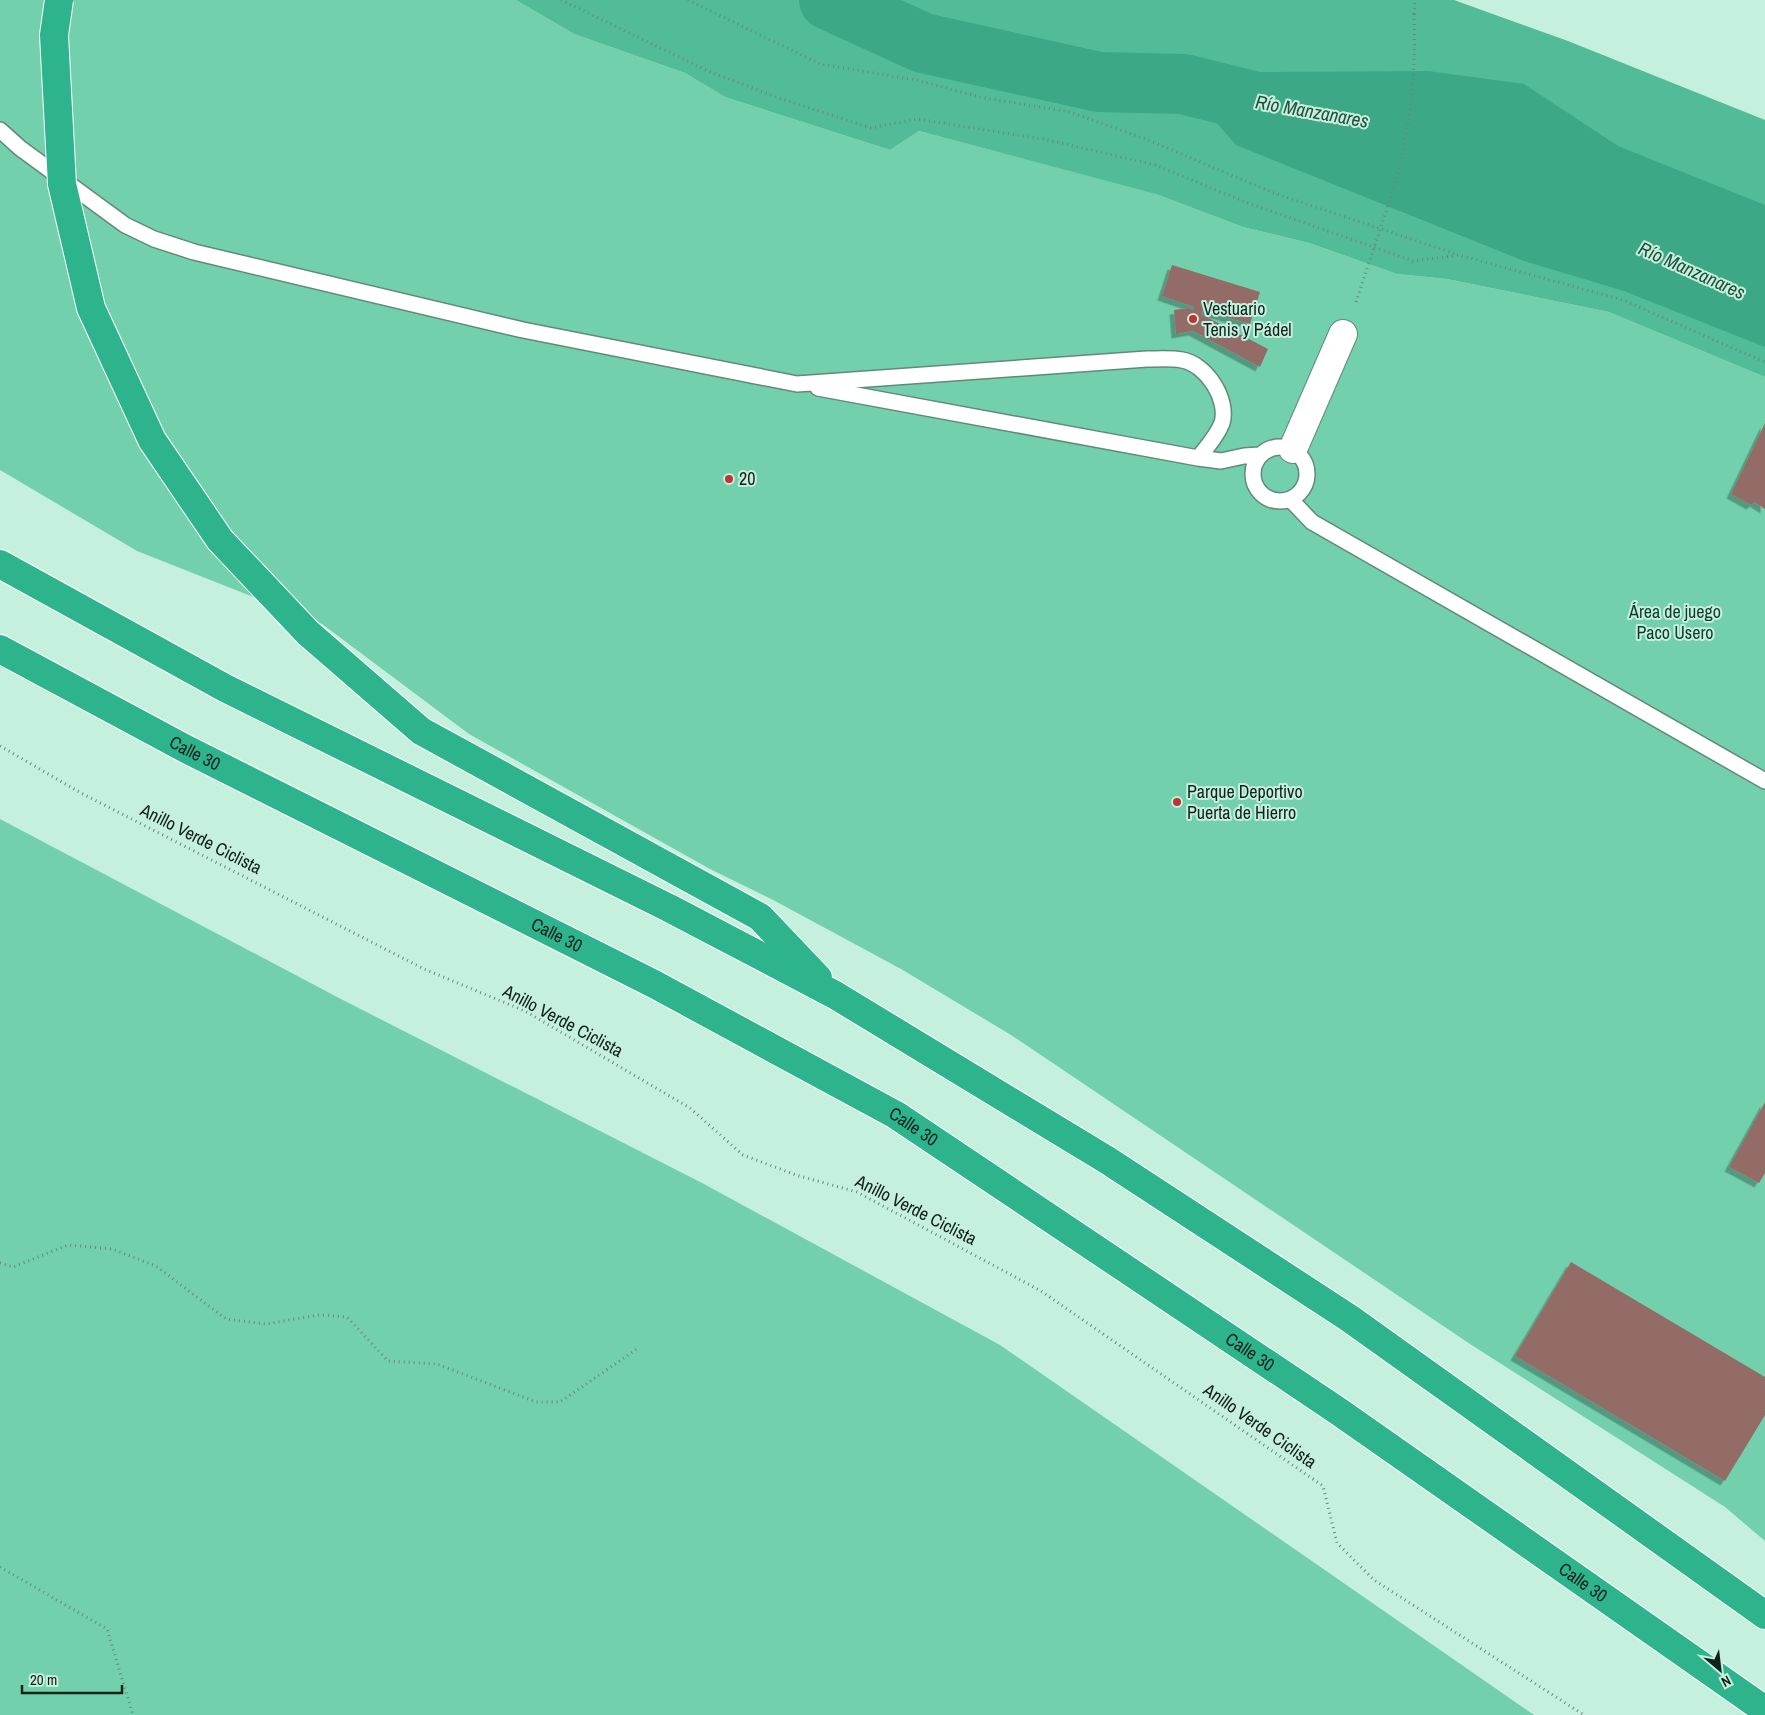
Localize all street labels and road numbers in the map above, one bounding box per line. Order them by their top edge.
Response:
street label: Calle 30 [165,729,225,776]
street label: Anillo Verde Ciclista [135,797,266,880]
street label: Calle 30 [527,911,587,958]
street label: Anillo Verde Ciclista [498,978,628,1063]
street label: Calle 30 [885,1101,943,1152]
street label: Anillo Verde Ciclista [850,1168,981,1251]
street label: Calle 30 [1221,1326,1280,1377]
street label: Anillo Verde Ciclista [1198,1377,1322,1474]
street label: Calle 30 [1554,1556,1613,1608]

